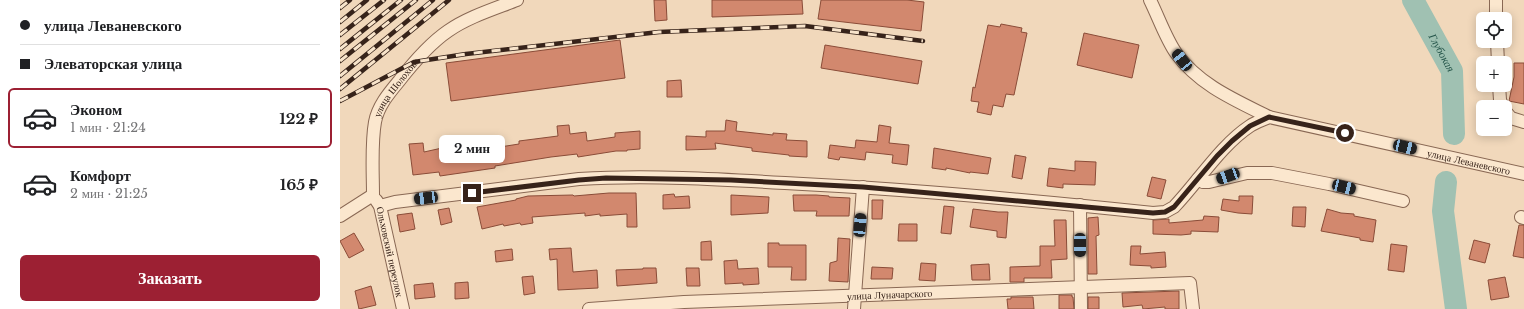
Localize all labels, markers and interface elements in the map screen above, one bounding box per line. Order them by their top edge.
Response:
map controls [1476,12,1512,136]
button: locate [1476,12,1512,48]
text: улица Леваневского [44,16,182,35]
water label: Глубокая [1425,30,1458,74]
car [1170,47,1194,73]
text: Элеваторская улица [44,54,182,73]
street label: улица Шолохова [370,54,422,119]
button: + [1476,56,1512,92]
icon: car [22,100,58,136]
text: Эконом [70,100,122,119]
button: − [1476,100,1512,136]
text: 122 ₽ [279,109,318,128]
text: 1 мин · 21:24 [70,119,146,136]
route start [1336,124,1354,142]
callout: 2 мин [439,135,505,163]
car [1392,138,1418,156]
text: 2 мин [454,140,490,157]
street label: улица Леваневского [1426,146,1512,177]
icon: car [22,166,58,202]
text: Комфорт [70,166,131,185]
car [1215,166,1241,186]
text: 165 ₽ [280,175,318,194]
car [1331,178,1357,196]
route end [463,184,481,202]
text: 2 мин · 21:25 [70,185,148,202]
car [413,191,439,205]
street label: Ольховский переулок [374,205,407,298]
car [853,213,867,237]
car [1074,233,1086,257]
button: Заказать [20,255,320,301]
street label: улица Луначарского [847,286,933,302]

